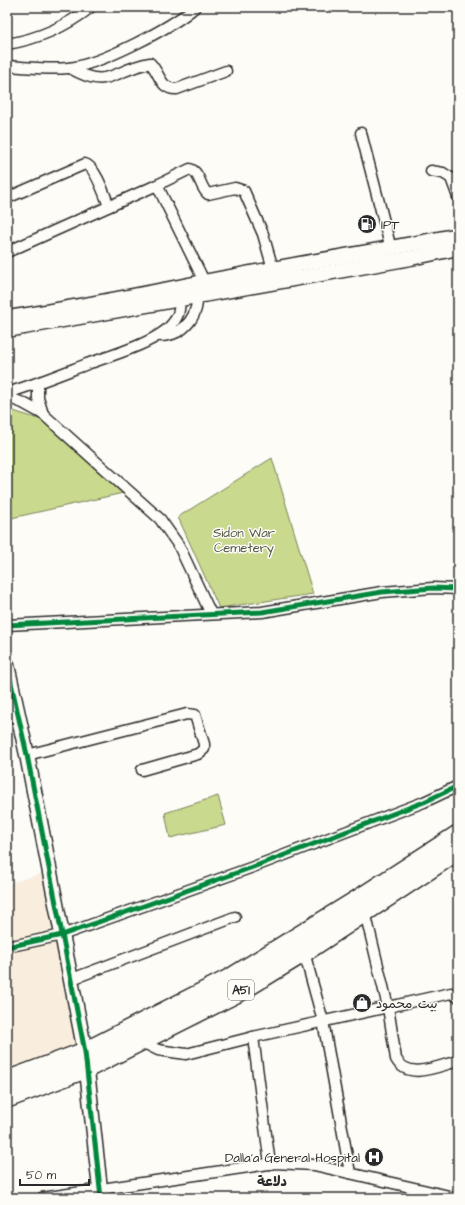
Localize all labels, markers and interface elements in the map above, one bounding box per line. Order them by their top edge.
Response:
fuel station icon: IPT [356,213,378,235]
place label: IPT [381,216,400,234]
park label: Sidon War Cemetery [213,524,275,558]
road number: A51 [228,980,254,1000]
shop icon: بيت محمود [351,992,373,1014]
place label: بيت محمود [376,995,438,1013]
hospital icon: Dalla'a General Hospital [363,1146,385,1168]
place label: Dalla'a General Hospital [225,1149,360,1167]
scale bar [20,1161,89,1187]
text: 50 m [26,1167,57,1184]
district label: دلاعة [257,1172,287,1192]

